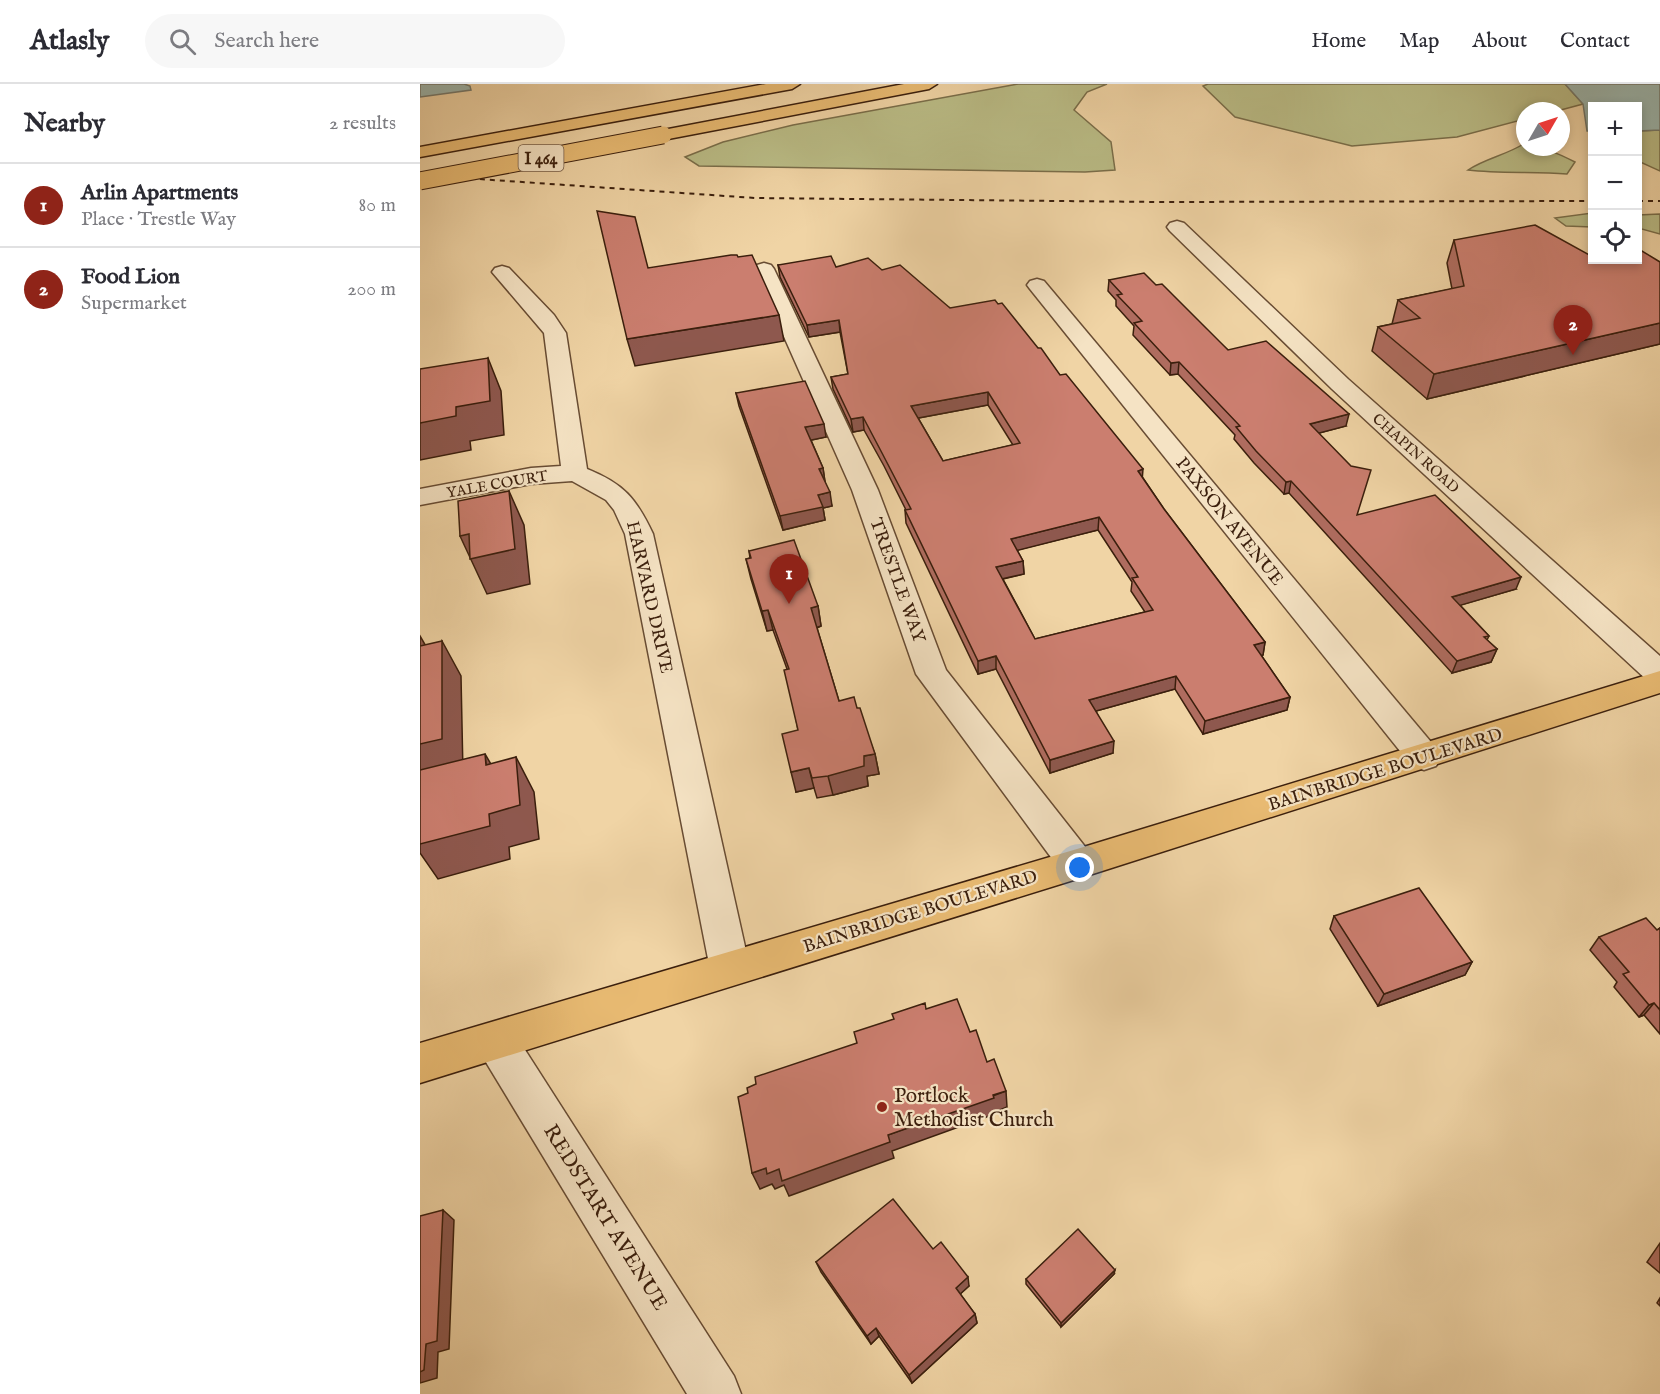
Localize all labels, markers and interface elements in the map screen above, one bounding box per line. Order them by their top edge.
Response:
search box [145,14,565,68]
text: Atlasly [30,24,109,59]
icon: search [166,25,199,58]
text: Search here [214,27,319,55]
text: Home [1311,28,1366,55]
text: Map [1399,28,1439,55]
text: About [1472,28,1527,55]
text: Contact [1560,28,1630,55]
north arrow [1516,102,1570,156]
map controls [1588,102,1642,264]
button: + [1588,102,1642,156]
text: Nearby [24,107,105,140]
text: 2 results [329,111,396,136]
road number: I 464 [518,145,564,171]
button: − [1588,156,1642,210]
text: Arlin Apartments [81,179,238,207]
text: 1 [40,193,47,218]
text: 80 m [359,193,396,218]
text: Place · Trestle Way [81,207,236,232]
button: locate [1588,210,1642,264]
text: Food Lion [81,263,180,291]
text: 2 [39,277,48,302]
text: 200 m [347,277,396,302]
text: Supermarket [81,291,187,316]
pin: 2 [1554,306,1592,355]
street label: CHAPIN ROAD [1368,409,1463,497]
street label: PAXSON AVENUE [1170,453,1288,591]
street label: YALE COURT [445,466,549,503]
street label: TRESTLE WAY [863,515,930,647]
street label: HARVARD DRIVE [620,519,677,676]
pin: 1 [770,554,808,604]
street label: BAINBRIDGE BOULEVARD [1265,724,1505,817]
your location [1065,853,1094,882]
street label: BAINBRIDGE BOULEVARD [800,866,1040,959]
place label: Portlock Methodist Church [894,1083,1054,1134]
marker: Portlock Methodist Church [875,1100,889,1114]
street label: REDSTART AVENUE [536,1120,673,1316]

